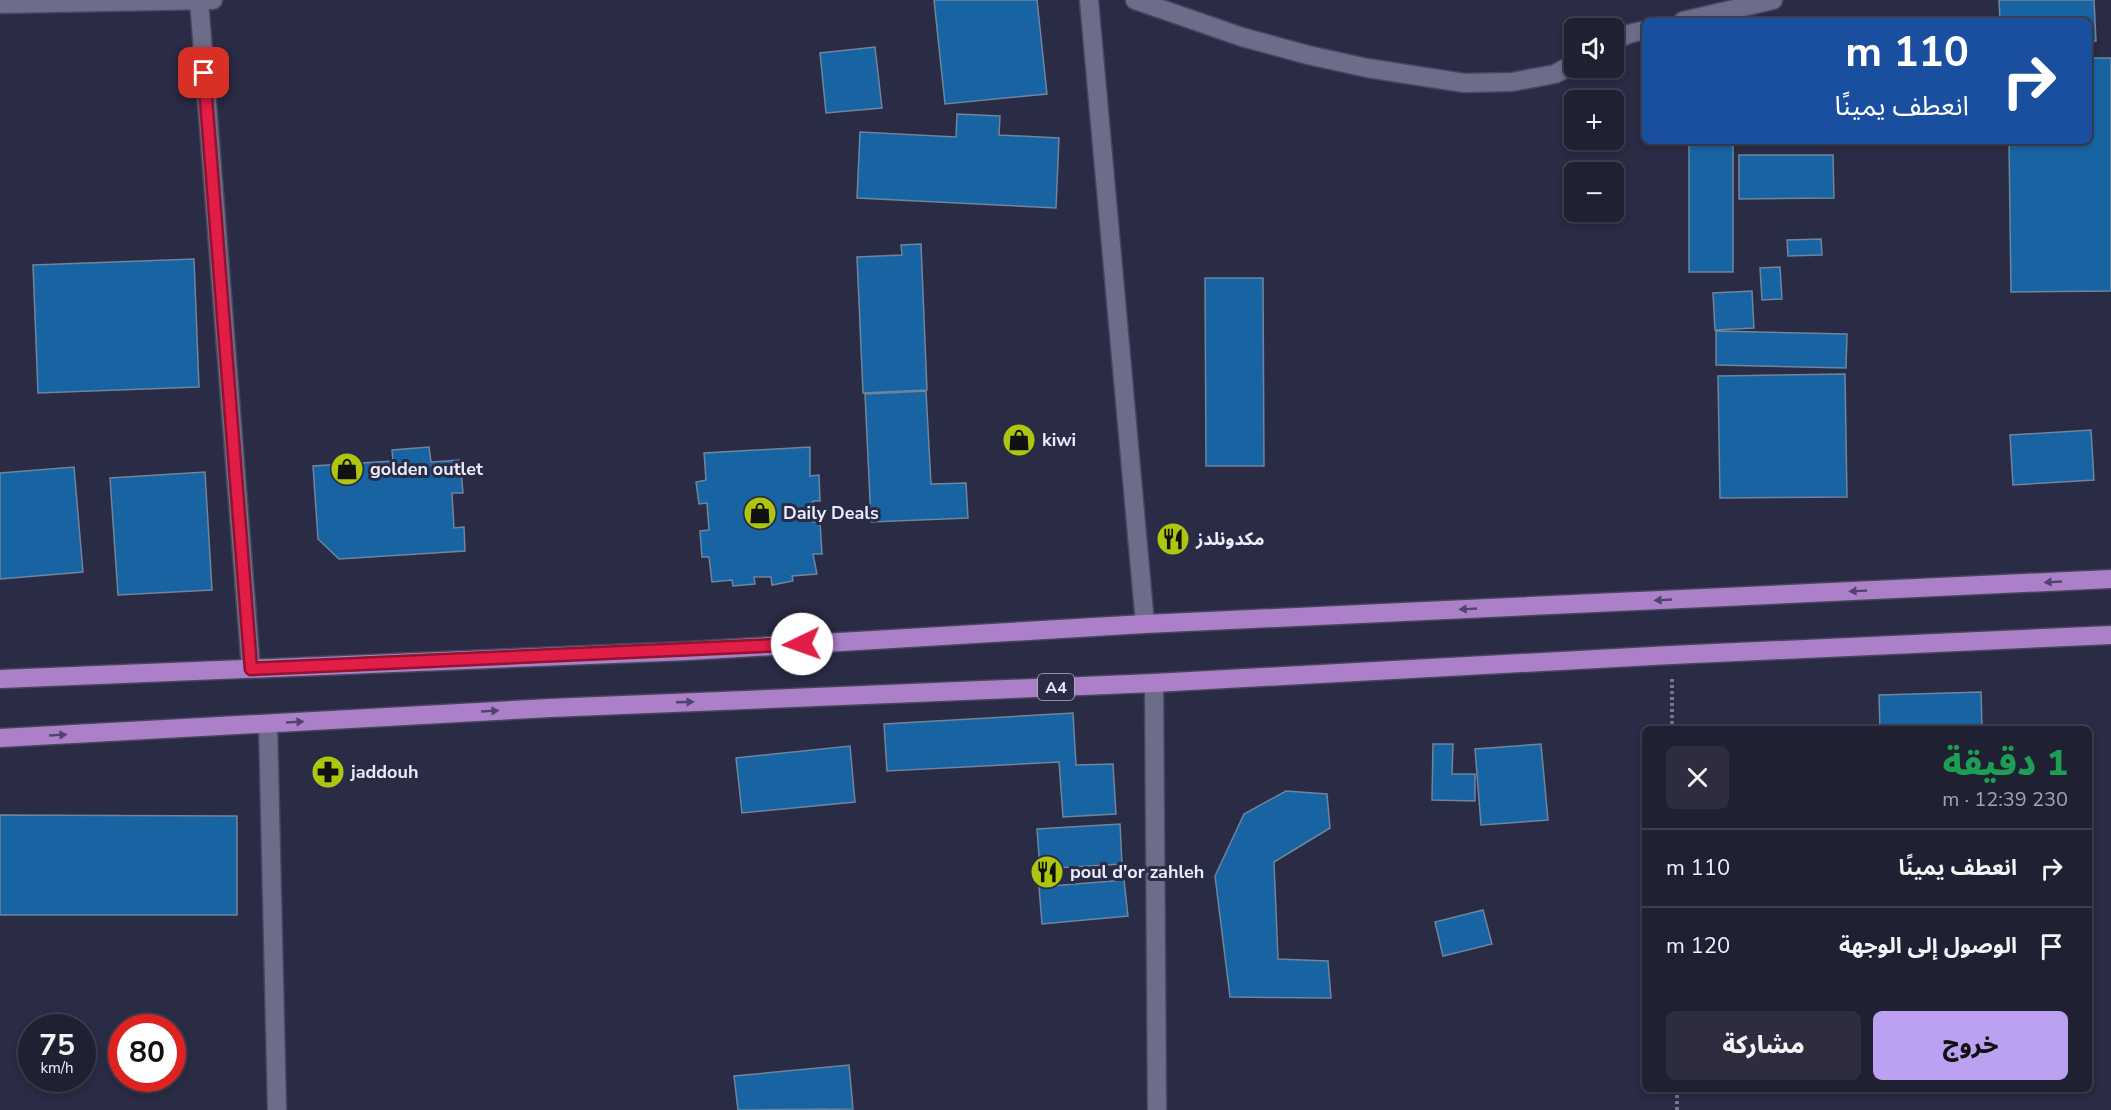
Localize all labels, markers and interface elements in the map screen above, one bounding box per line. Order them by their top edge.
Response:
map controls [1564,18,1624,222]
button: sound [1564,18,1624,78]
text: 110 m [1845,24,1969,81]
icon: right [1990,42,2068,120]
pin [178,47,229,98]
icon: arrive [187,56,220,89]
text: انعطف يمينًا [1835,88,1969,125]
button: + [1564,90,1624,150]
button: − [1564,162,1624,222]
shop icon: kiwi [1001,422,1037,458]
place label: kiwi [1042,428,1076,452]
shop icon: golden outlet [329,451,365,487]
place label: golden outlet [370,457,483,481]
shop icon: Daily Deals [742,495,778,531]
place label: Daily Deals [783,501,879,525]
restaurant icon: مكدونلدز [1155,521,1191,557]
place label: مكدونلدز [1195,527,1264,551]
one-way arrow [2043,578,2062,587]
one-way arrow [1848,586,1867,596]
one-way arrow [1653,595,1672,604]
one-way arrow [1459,604,1478,613]
position arrow [770,612,834,676]
road number: A4 [1038,674,1074,700]
one-way arrow [675,698,694,707]
one-way arrow [480,707,499,716]
one-way arrow [286,718,305,727]
one-way arrow [49,731,68,740]
text: 1 دقيقة [1942,739,2068,788]
button: close [1666,746,1729,809]
pharmacy icon: jaddouh [310,754,346,790]
place label: jaddouh [350,760,418,784]
text: 230 m · 12:39 [1942,786,2068,813]
icon: right [2035,852,2068,885]
text: 110 m [1666,853,1730,883]
text: انعطف يمينًا [1899,853,2017,883]
restaurant icon: poul d'or zahleh [1029,854,1065,890]
place label: poul d'or zahleh [1070,860,1204,884]
icon: arrive [2035,930,2068,963]
text: 120 m [1666,931,1730,961]
text: الوصول إلى الوجهة [1839,931,2017,961]
button: مشاركة [1666,1011,1861,1080]
button: خروج [1873,1011,2068,1080]
speed limit sign: 80 [108,1014,186,1092]
text: 75 [39,1025,75,1066]
text: km/h [40,1058,74,1078]

